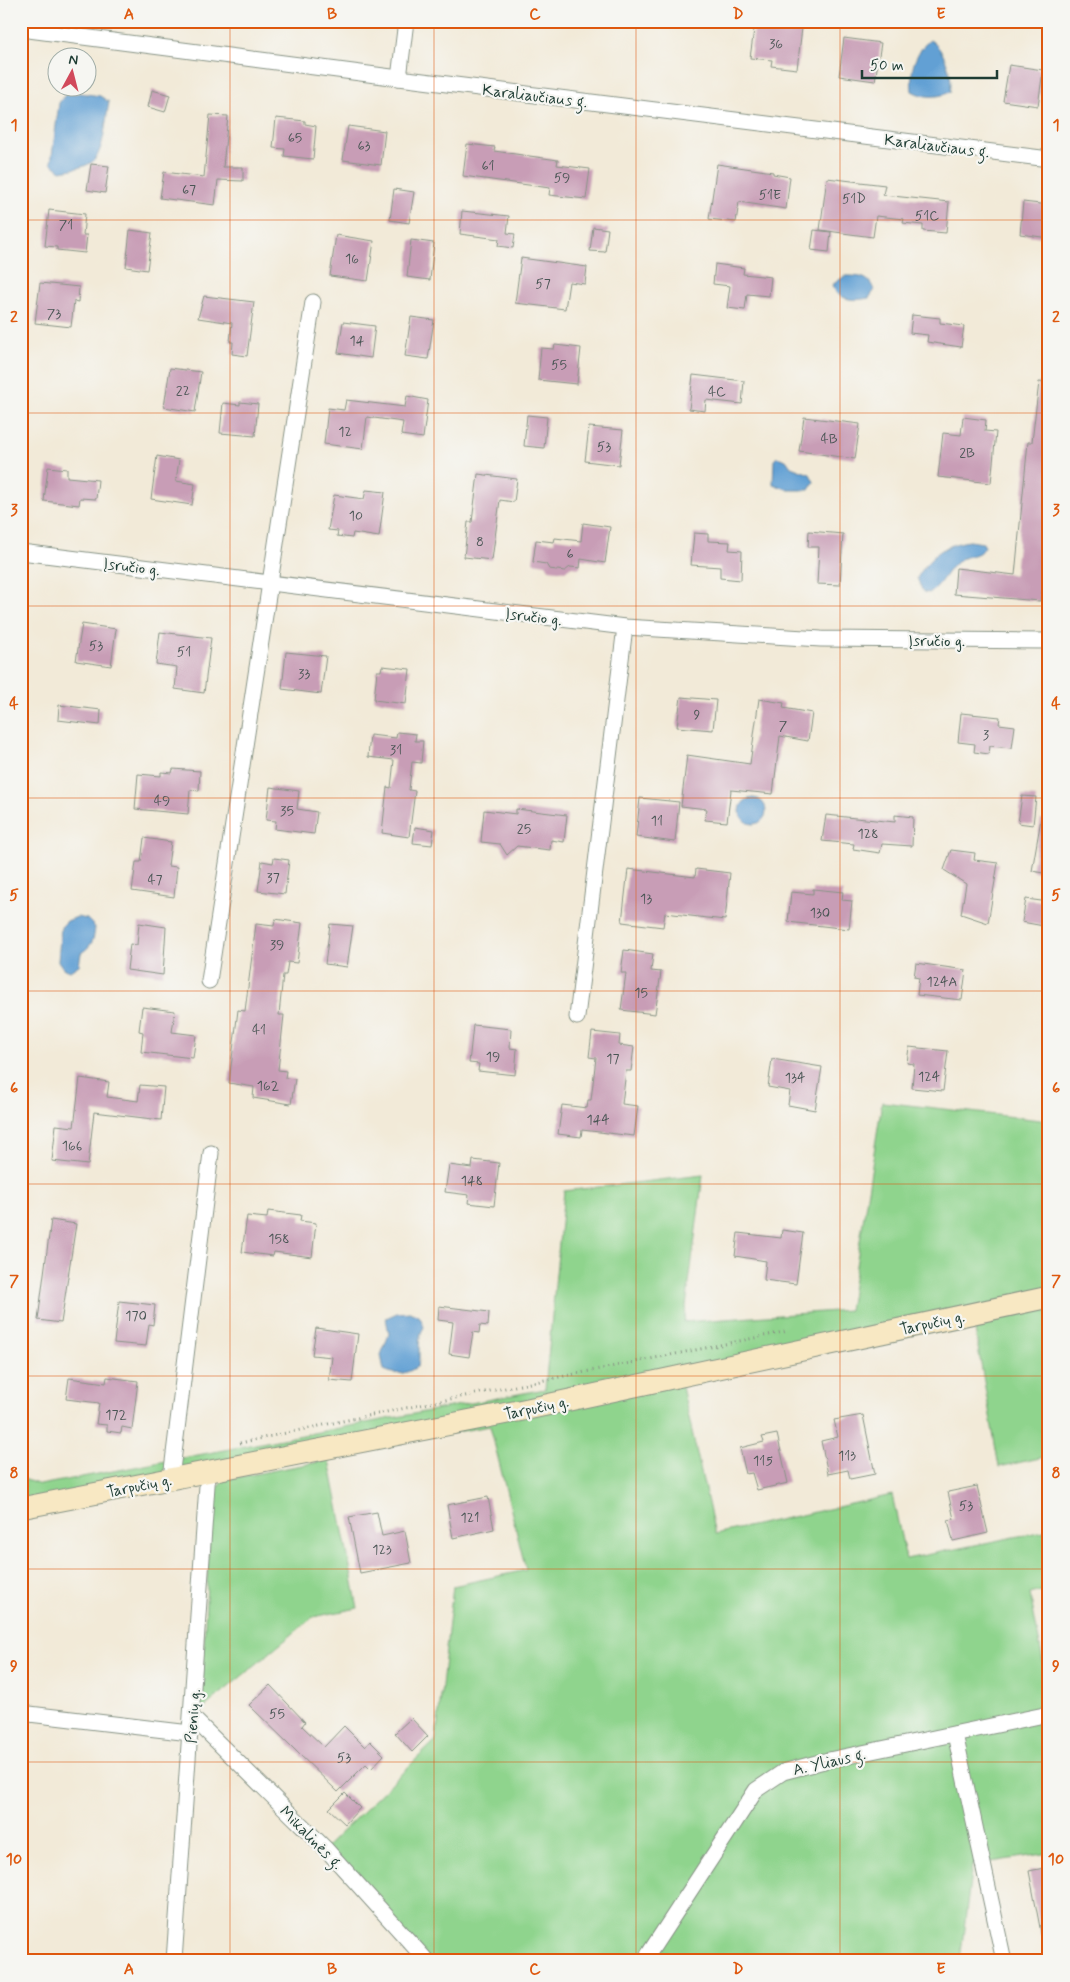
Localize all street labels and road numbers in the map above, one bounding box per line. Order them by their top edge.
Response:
street label: Karaliaučiaus g. [481,80,589,114]
street label: Karaliaučiaus g. [883,130,991,164]
street label: Įsručio g. [103,554,161,581]
street label: Įsručio g. [505,604,563,631]
street label: Įsručio g. [909,631,965,652]
street label: Tarpučių g. [898,1306,967,1341]
street label: Tarpučių g. [502,1391,571,1426]
street label: Tarpučių g. [105,1470,174,1503]
street label: Pienių g. [181,1688,206,1744]
street label: A. Yliaus g. [791,1744,868,1782]
street label: Mikalinės g. [274,1802,347,1875]

